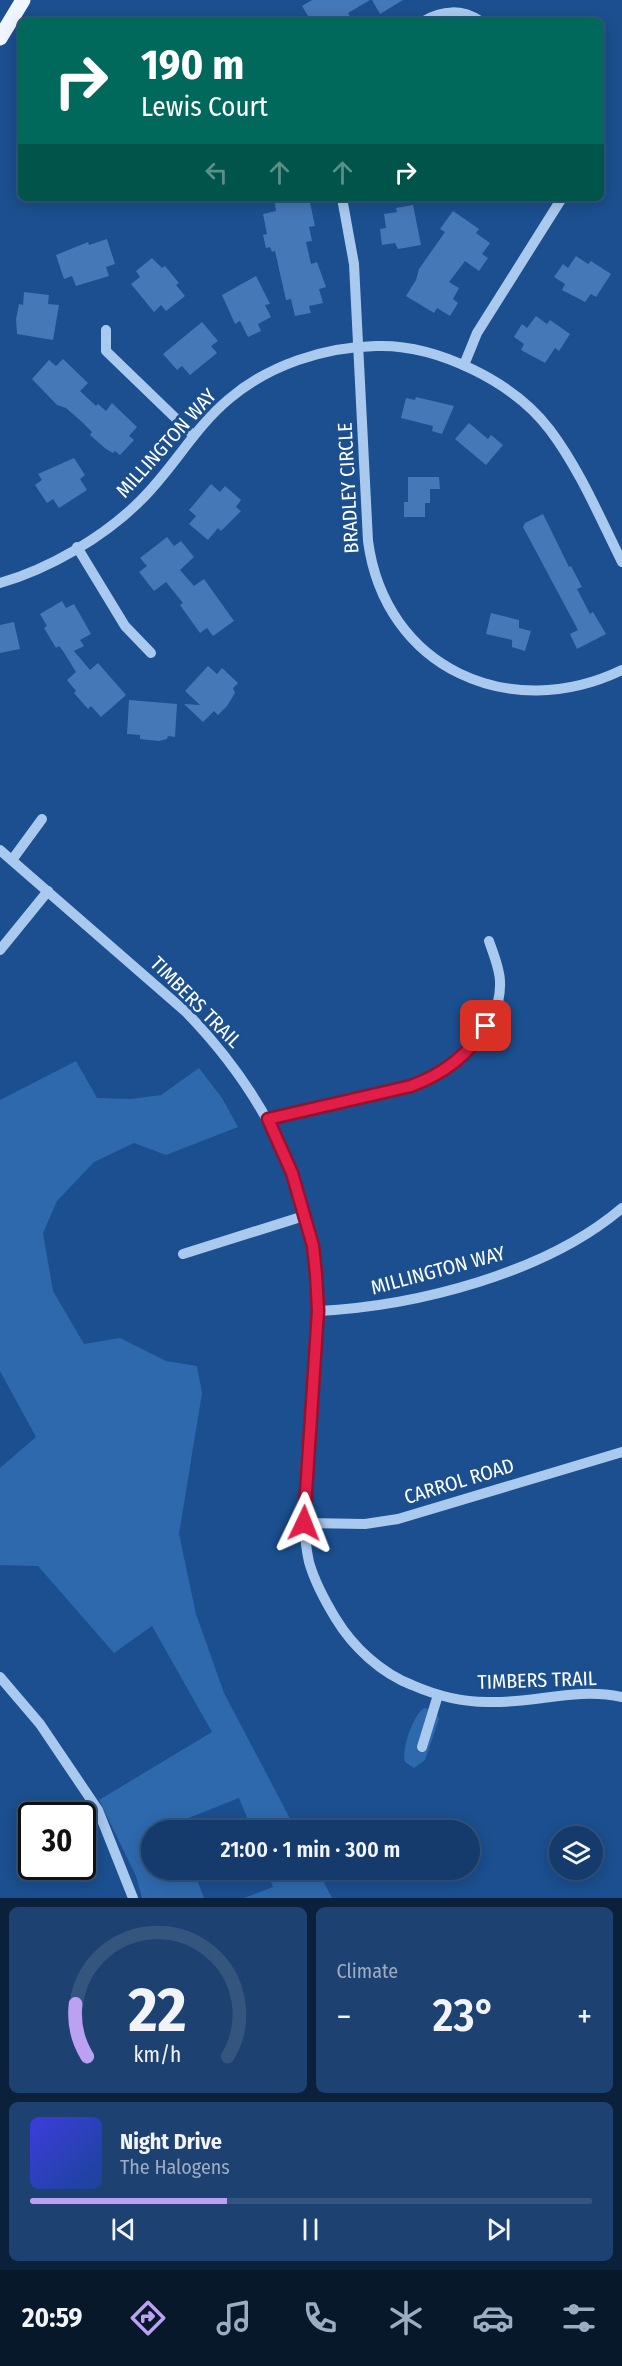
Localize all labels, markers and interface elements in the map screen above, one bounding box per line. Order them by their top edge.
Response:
text: 190 m [141,40,244,90]
icon: right [42,42,120,120]
text: Lewis Court [141,91,268,123]
icon: left [200,156,233,189]
icon: ahead [263,156,296,189]
icon: ahead [326,156,359,189]
icon: right [389,156,422,189]
street label: MILLINGTON WAY [111,384,221,502]
street label: BRADLEY CIRCLE [333,422,363,554]
street label: TIMBERS TRAIL [145,951,247,1053]
pin [460,1000,511,1051]
icon: arrive [469,1009,502,1042]
street label: MILLINGTON WAY [368,1241,508,1299]
street label: CARROL ROAD [401,1453,517,1509]
position arrow [272,1491,336,1555]
street label: TIMBERS TRAIL [477,1666,597,1694]
speed limit sign: 30 [18,1802,96,1880]
map controls [549,1826,603,1880]
button: layers [549,1826,603,1880]
text: 21:00 · 1 min · 300 m [221,1836,400,1863]
text: Climate [337,1959,398,1983]
text: 22 [128,1973,187,2048]
text: 23° [433,1989,496,2043]
text: − [337,1997,351,2037]
text: + [577,1997,592,2037]
text: km/h [134,2042,182,2068]
text: Night Drive [120,2128,222,2155]
text: The Halogens [120,2155,230,2179]
icon: previous [107,2213,140,2246]
icon: pause [294,2213,327,2246]
icon: next [482,2213,515,2246]
icon: directions [127,2297,169,2339]
icon: music [213,2297,255,2339]
icon: phone [299,2297,341,2339]
icon: climate [385,2297,427,2339]
icon: car [472,2297,514,2339]
icon: filters [558,2297,600,2339]
text: 20:59 [22,2302,83,2334]

